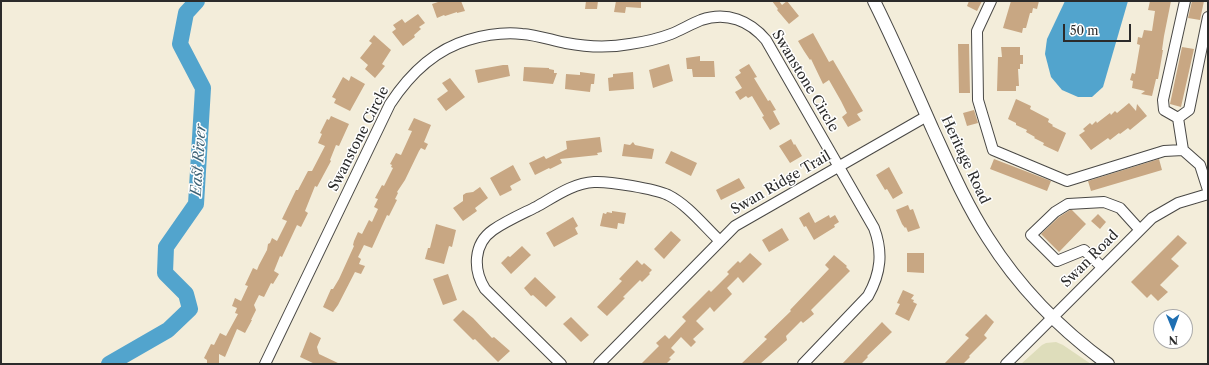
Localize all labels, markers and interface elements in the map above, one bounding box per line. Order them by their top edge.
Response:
scale bar [1065,16,1133,42]
text: 50 m [1070,23,1099,38]
street label: Swanstone Circle [768,27,842,135]
street label: Swanstone Circle [325,84,393,194]
street label: Heritage Road [937,113,993,207]
water label: East River [187,123,211,197]
street label: Swan Ridge Trail [728,148,834,218]
street label: Swan Road [1058,227,1122,291]
north arrow [1153,309,1193,349]
text: N [1168,333,1178,347]

